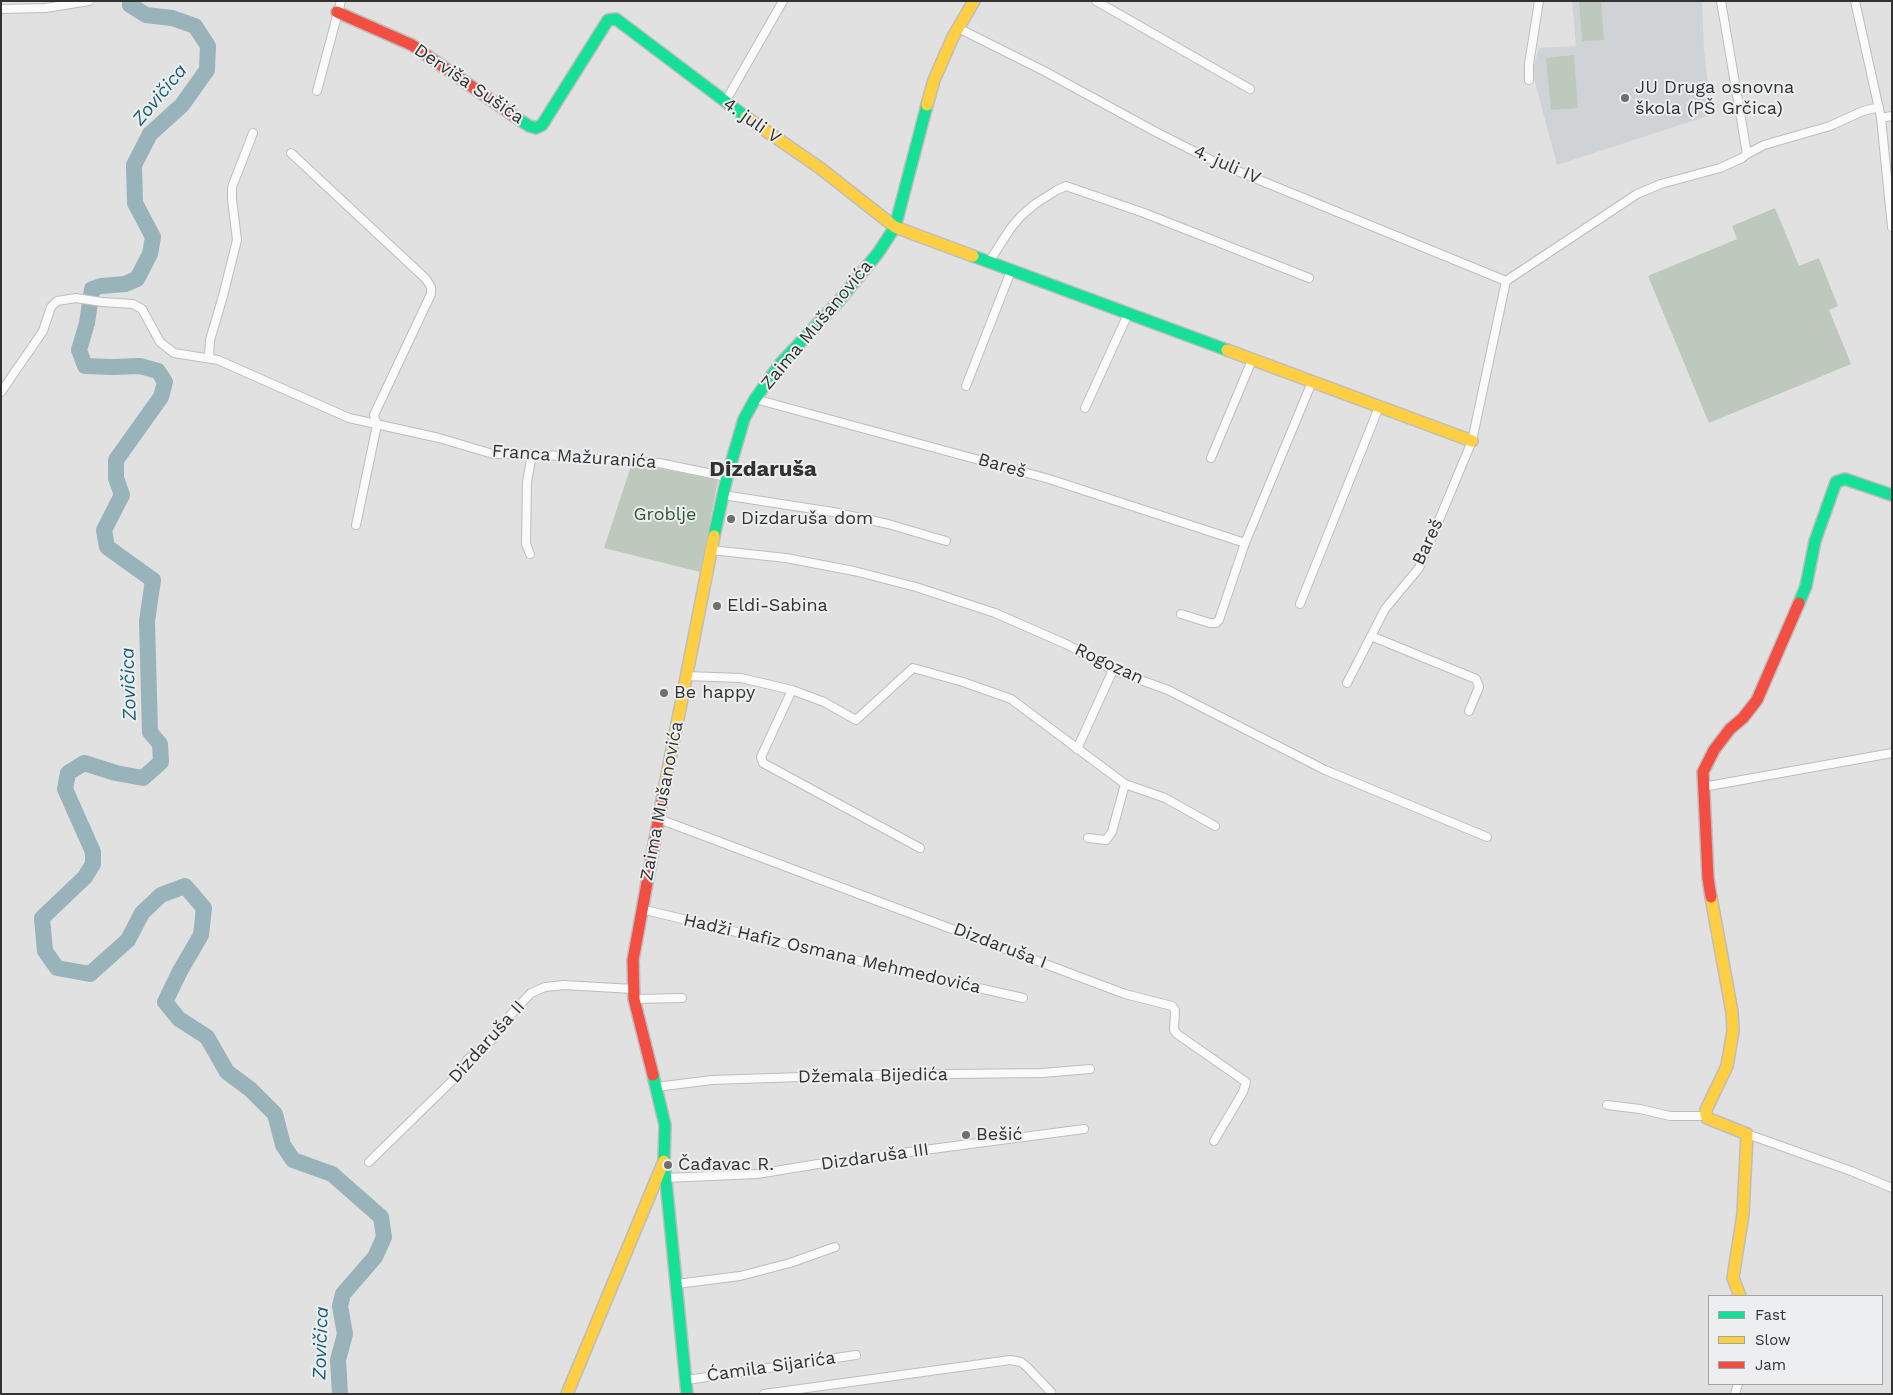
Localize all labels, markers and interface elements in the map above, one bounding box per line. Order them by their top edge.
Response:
street label: Derviša Sušića [410,39,528,129]
water label: Zovičica [128,60,192,130]
place label: JU Druga osnovna škola (PŠ Grčica) [1635,77,1794,120]
marker: JU Druga osnovna škola (PŠ Grčica) [1619,92,1631,104]
street label: 4. juli V [719,93,785,149]
street label: 4. juli IV [1190,141,1264,189]
street label: Zaima Mušanovića [757,256,877,394]
street label: Franca Mažuranića [491,440,657,474]
street label: Bareš [976,449,1028,483]
district label: Dizdaruša [709,457,817,483]
park label: Groblje [634,504,696,526]
place label: Dizdaruša dom [741,508,873,530]
marker: Dizdaruša dom [725,513,737,525]
street label: Bareš [1408,515,1448,569]
place label: Eldi-Sabina [727,595,828,617]
marker: Eldi-Sabina [711,600,723,612]
street label: Rogozan [1071,639,1147,689]
water label: Zovičica [116,647,142,721]
place label: Be happy [674,682,755,704]
marker: Be happy [658,687,670,699]
street label: Zaima Mušanovića [636,719,688,883]
street label: Hadži Hafiz Osmana Mehmedovića [681,909,983,999]
street label: Dizdaruša I [950,918,1050,974]
street label: Dizdaruša II [444,996,530,1088]
street label: Džemala Bijedića [798,1064,948,1088]
place label: Bešić [976,1124,1022,1146]
marker: Bešić [960,1129,972,1141]
street label: Dizdaruša III [820,1139,930,1175]
place label: Čađavac R. [678,1154,774,1176]
marker: Čađavac R. [662,1159,674,1171]
legend [1708,1295,1883,1385]
water label: Zovičica [308,1306,334,1380]
text: Fast [1755,1306,1786,1324]
text: Slow [1755,1331,1791,1349]
street label: Ćamila Sijarića [705,1347,837,1387]
text: Jam [1755,1356,1786,1374]

